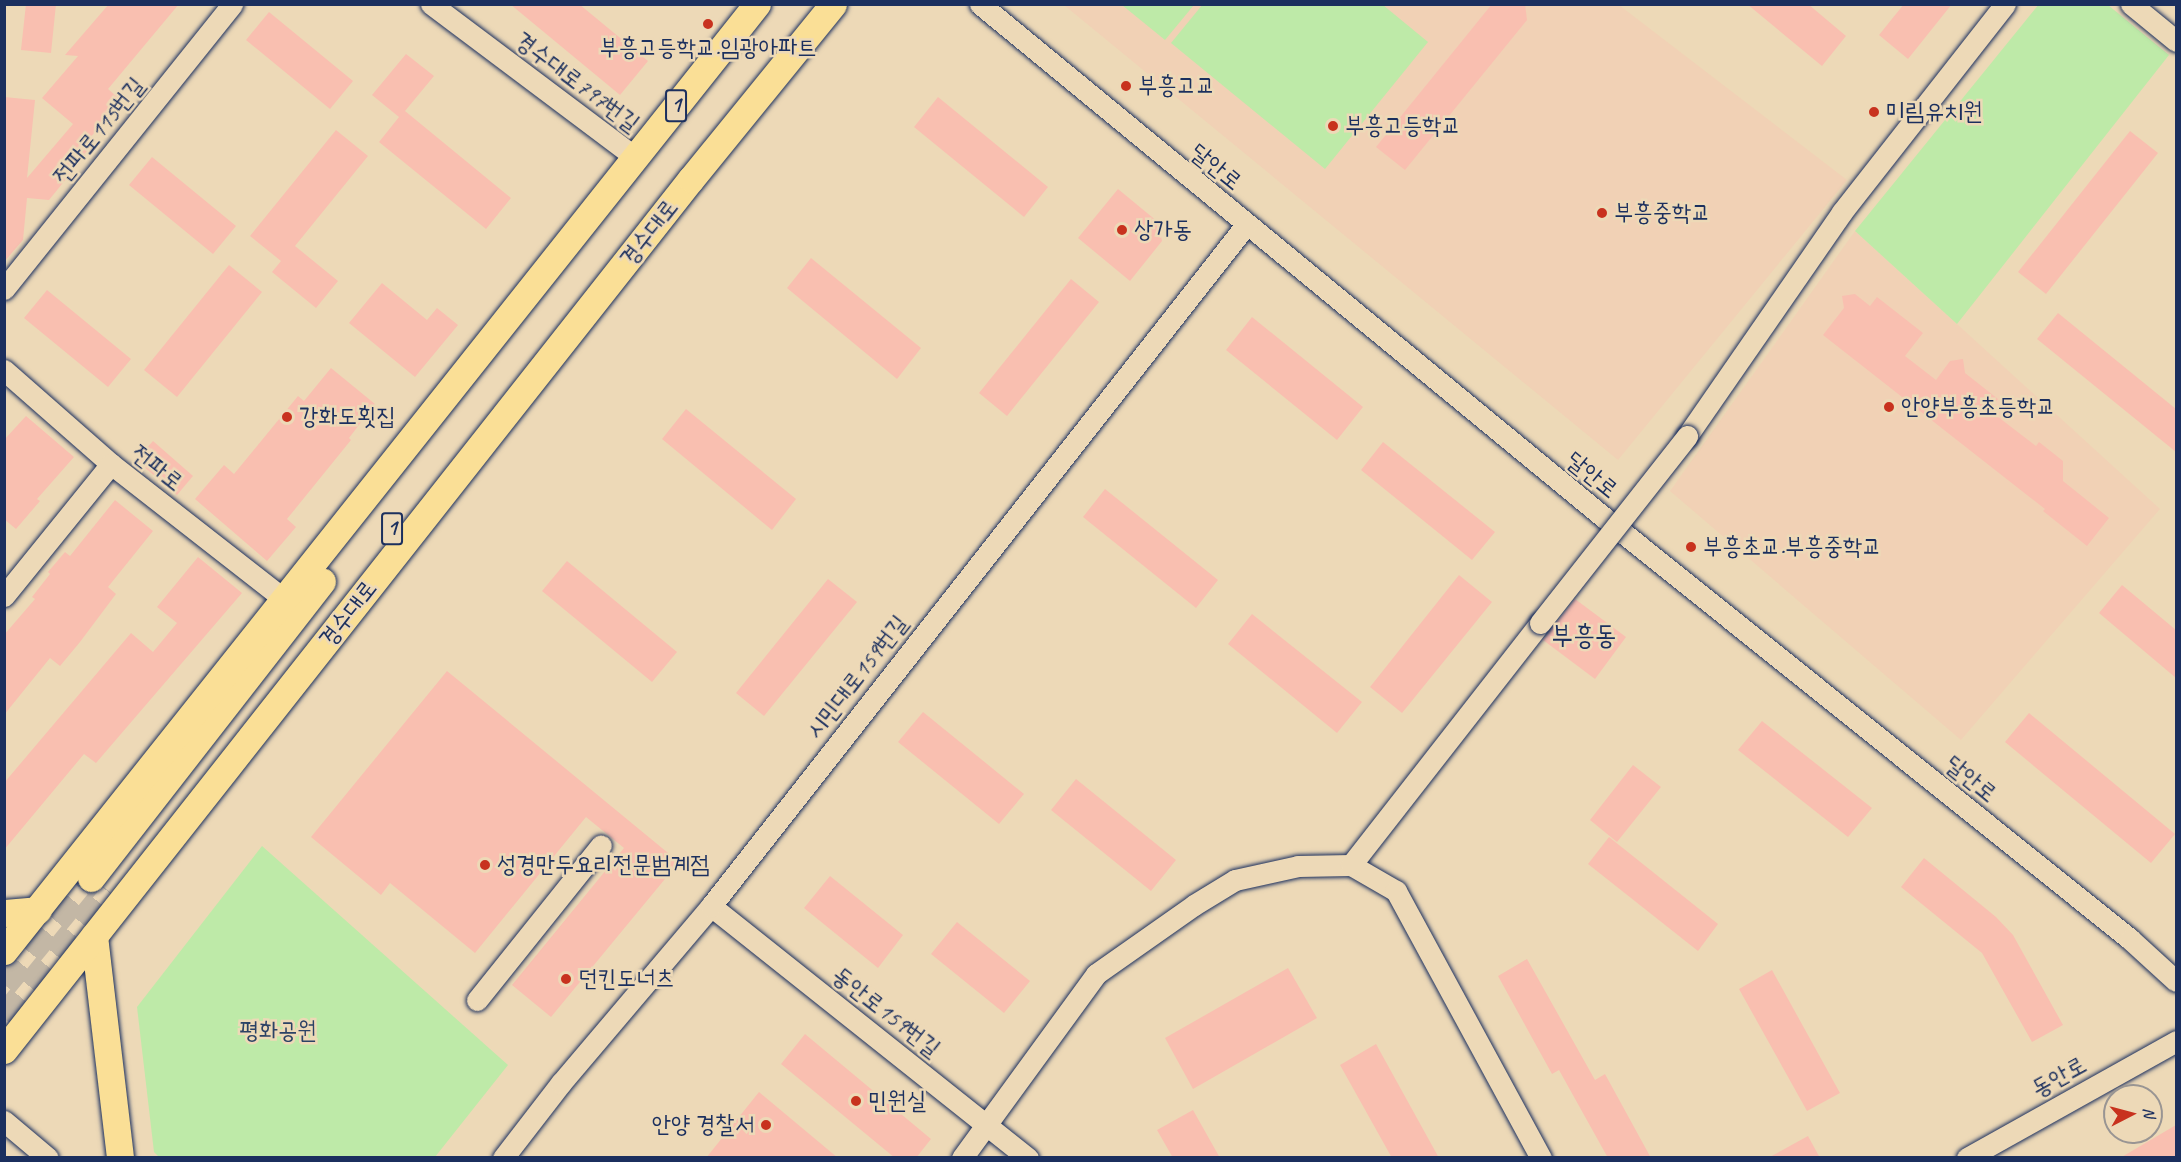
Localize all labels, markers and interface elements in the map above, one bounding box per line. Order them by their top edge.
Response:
marker: 부흥고등학교.임광아파트 [701,17,715,31]
street label: 경수대로797번길 [509,26,645,138]
place label: 부흥고등학교.임광아파트 [599,34,817,62]
street label: 전파로115번길 [47,72,151,190]
place label: 부흥고교 [1138,72,1215,100]
marker: 부흥고교 [1119,79,1133,93]
road number: 1 [664,87,688,125]
place label: 미림유치원 [1886,98,1983,126]
marker: 미림유치원 [1867,105,1881,119]
place label: 부흥고등학교 [1345,112,1461,140]
marker: 부흥고등학교 [1326,119,1340,133]
street label: 달안로 [1184,138,1248,196]
street label: 경수대로 [614,194,684,272]
place label: 부흥중학교 [1614,199,1711,227]
marker: 부흥중학교 [1595,206,1609,220]
place label: 상가동 [1134,216,1192,244]
marker: 상가동 [1115,223,1129,237]
place label: 안양부흥초등학교 [1901,393,2056,421]
marker: 안양부흥초등학교 [1882,400,1896,414]
place label: 강화도횟집 [299,403,396,431]
marker: 강화도횟집 [280,410,294,424]
street label: 전파로 [125,439,189,497]
street label: 달안로 [1560,446,1624,504]
road number: 1 [380,510,404,548]
place label: 부흥초교.부흥중학교 [1703,533,1882,561]
marker: 부흥초교.부흥중학교 [1684,540,1698,554]
street label: 경수대로 [313,575,383,653]
street label: 시민대로159번길 [800,610,914,744]
district label: 부흥동 [1551,620,1617,652]
street label: 달안로 [1939,750,2003,808]
place label: 성경만두요리전문범계점 [497,851,709,879]
marker: 성경만두요리전문범계점 [478,858,492,872]
street label: 동안로159번길 [826,961,946,1063]
place label: 던킨도너츠 [578,965,675,993]
marker: 던킨도너츠 [559,972,573,986]
park label: 평화공원 [239,1017,317,1045]
street label: 동안로 [2027,1050,2091,1104]
north arrow [2103,1084,2163,1144]
place label: 민원실 [868,1087,926,1115]
marker: 민원실 [849,1094,863,1108]
text: N [2138,1106,2159,1118]
place label: 안양 경찰서 [652,1111,754,1139]
marker: 안양 경찰서 [759,1118,773,1132]

